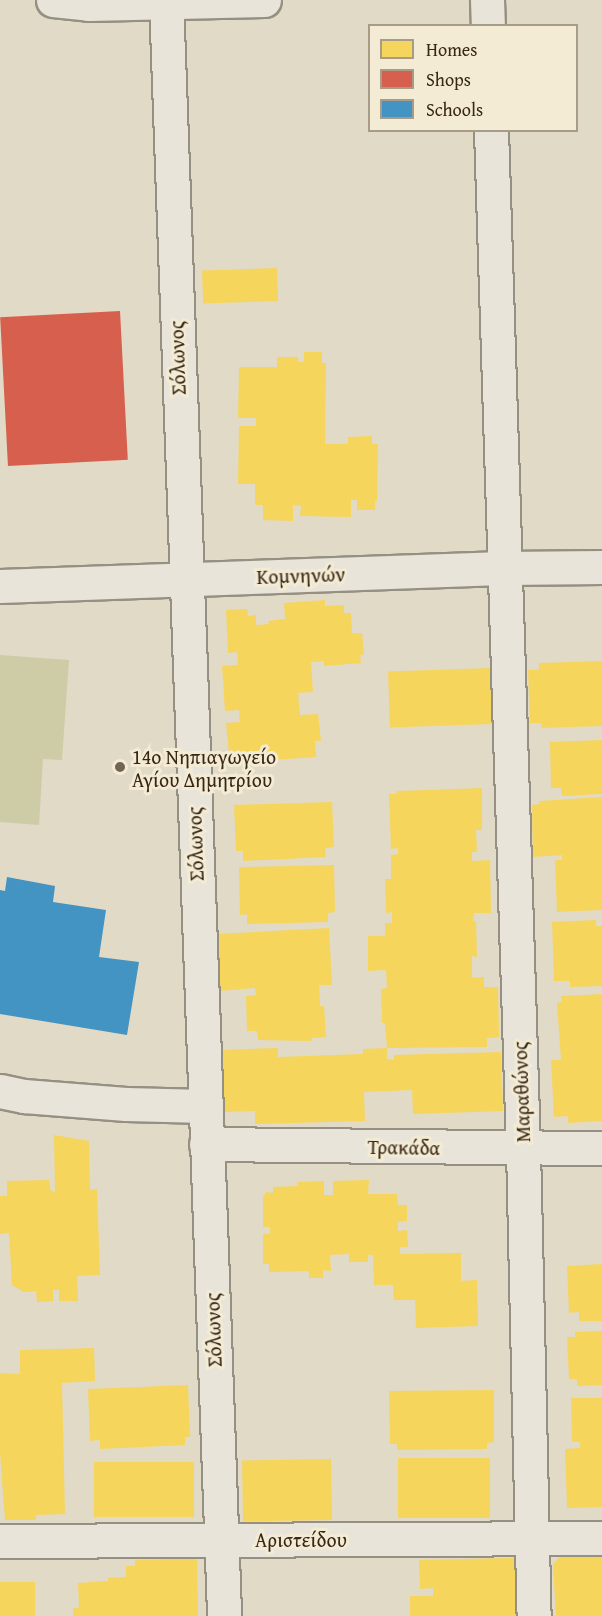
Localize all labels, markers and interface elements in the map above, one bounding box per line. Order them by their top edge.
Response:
legend [368,24,578,132]
text: Homes [426,36,477,63]
text: Shops [426,66,471,93]
text: Schools [426,96,483,123]
street label: Σόλωνος [164,320,190,396]
street label: Κομνηνών [256,561,346,589]
place label: 14ο Νηπιαγωγείο Αγίου Δημητρίου [132,744,276,791]
marker: 14ο Νηπιαγωγείο Αγίου Δημητρίου [113,760,127,774]
street label: Σόλωνος [182,806,208,882]
street label: Μαραθώνος [507,1041,535,1143]
street label: Τρακάδα [367,1134,441,1160]
street label: Σόλωνος [200,1292,226,1368]
street label: Αριστείδου [255,1527,347,1551]

